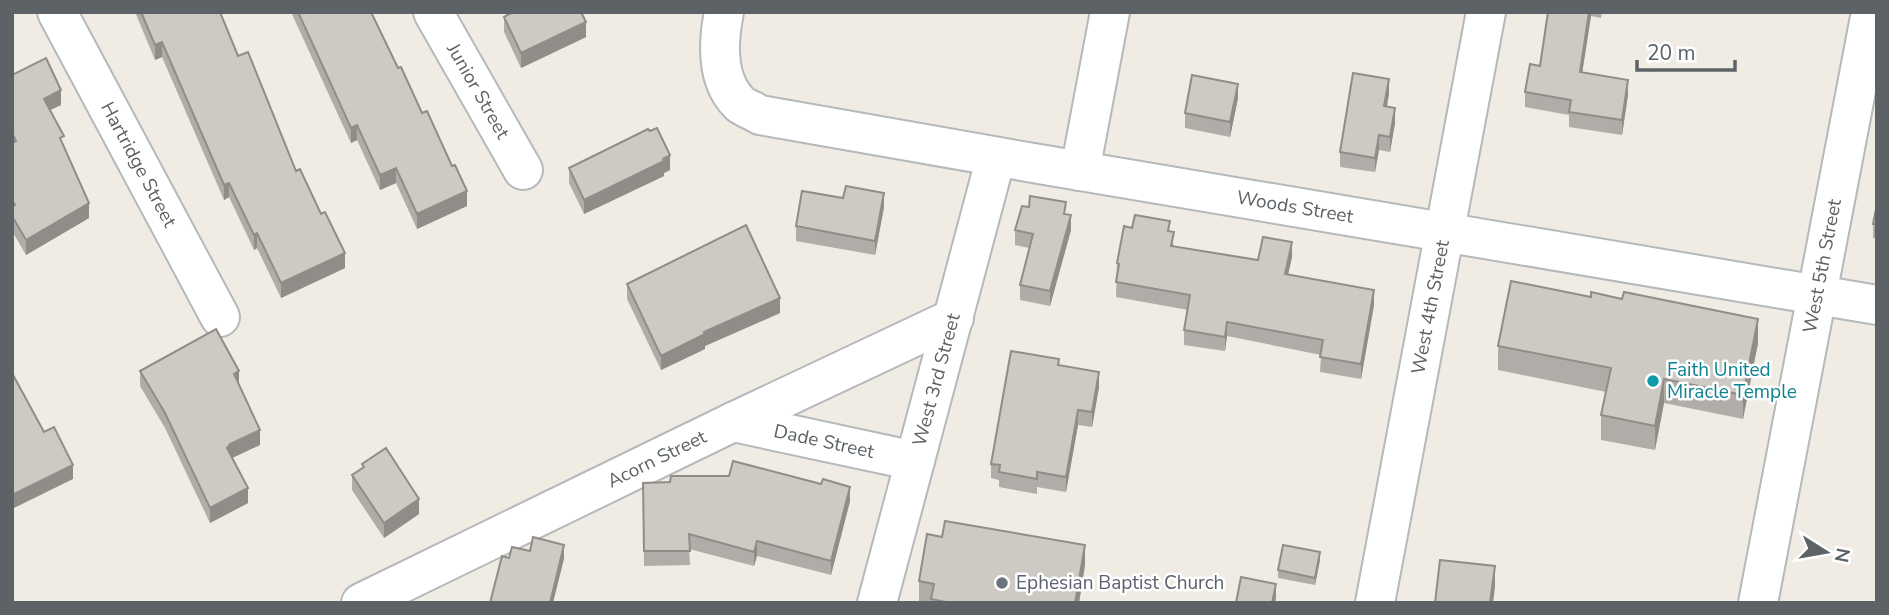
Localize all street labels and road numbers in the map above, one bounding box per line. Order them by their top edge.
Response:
street label: Junior Street [440,38,516,144]
street label: Hartridge Street [94,97,183,232]
street label: Woods Street [1235,184,1356,230]
street label: West 5th Street [1797,196,1848,335]
street label: West 4th Street [1405,238,1456,376]
street label: West 3rd Street [906,310,967,449]
street label: Dade Street [771,418,877,465]
street label: Acorn Street [603,424,711,494]

